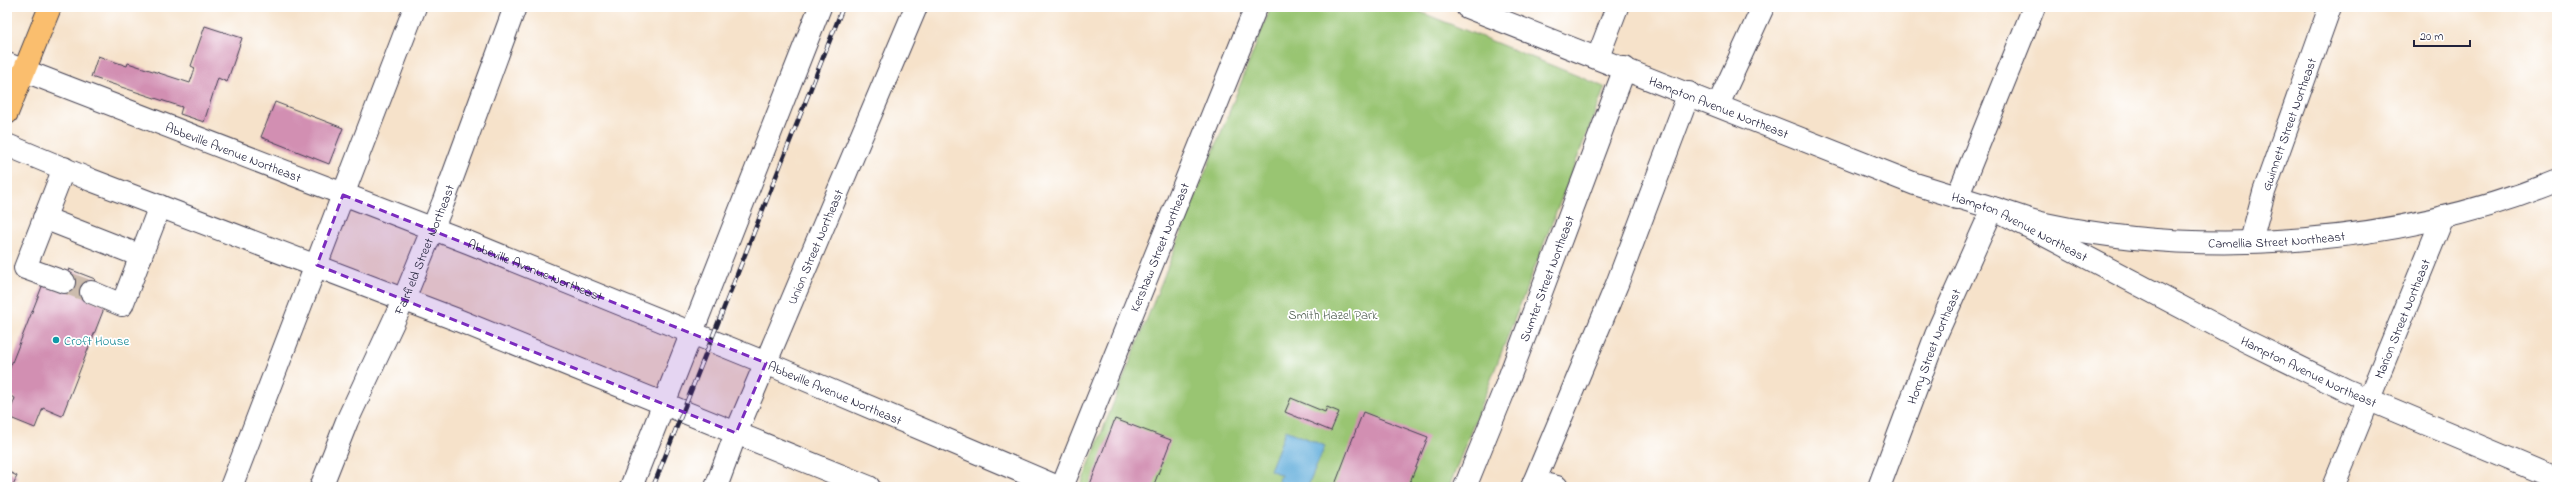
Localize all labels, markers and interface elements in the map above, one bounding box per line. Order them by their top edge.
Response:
scale bar [2414,22,2470,48]
text: 20 m [2420,28,2443,46]
street label: Gwinnett Street Northeast [2257,55,2322,193]
street label: Hampton Avenue Northeast [1646,72,1792,144]
street label: Abbeville Avenue Northeast [162,118,304,188]
street label: Kershaw Street Northeast [1126,179,1195,315]
street label: Fairfield Street Northeast [390,182,460,319]
street label: Union Street Northeast [783,186,849,308]
street label: Hampton Avenue Northeast [1949,188,2091,267]
street label: Sumter Street Northeast [1515,212,1580,345]
street label: Camellia Street Northeast [2208,227,2347,253]
street label: Abbeville Avenue Northeast [464,235,606,307]
street label: Marion Street Northeast [2370,256,2436,382]
street label: Horry Street Northeast [1903,285,1967,407]
park label: Smith Hazel Park [1288,306,1378,325]
place label: Croft House [64,332,129,351]
street label: Hampton Avenue Northeast [2237,332,2380,413]
marker: Croft House [51,335,61,345]
street label: Abbeville Avenue Northeast [765,357,905,431]

